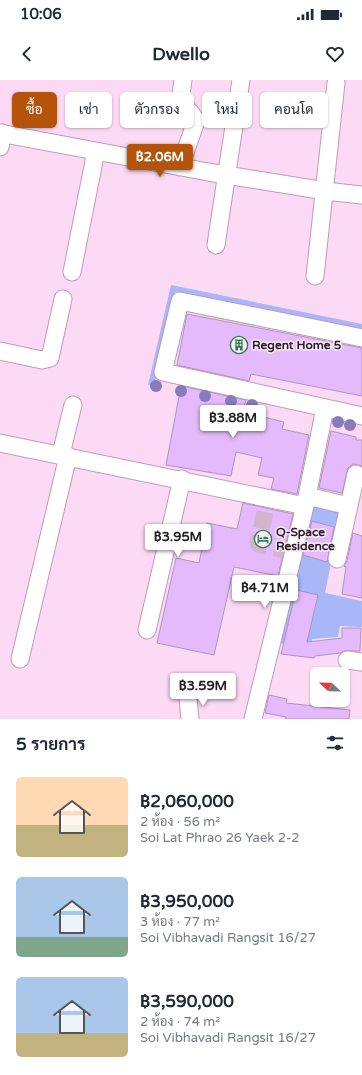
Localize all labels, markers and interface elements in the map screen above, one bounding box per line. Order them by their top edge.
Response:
text: 10:06 [20,5,62,23]
icon: back [16,43,38,65]
text: Dwello [152,43,210,65]
icon: heart [324,43,346,65]
chip: ซื้อ [12,92,57,128]
chip: เช่า [65,92,112,128]
chip: ตัวกรอง [120,92,194,128]
chip: ใหม่ [202,92,252,128]
chip: คอนโด [260,92,328,128]
pin: ฿2.06M [127,144,193,178]
text: ฿2.06M [136,149,184,165]
building icon: Regent Home 5 [229,335,249,355]
place label: Regent Home 5 [252,338,342,353]
pin: ฿3.88M [200,405,266,439]
text: ฿3.88M [209,410,257,426]
pin: ฿3.95M [145,524,211,558]
place label: Q-Space Residence [276,525,335,553]
text: ฿3.95M [154,529,202,545]
hotel icon: Q-Space Residence [253,529,273,549]
pin: ฿4.71M [232,575,298,609]
text: ฿4.71M [241,580,289,596]
north arrow [310,667,350,707]
map controls [310,667,350,707]
pin: ฿3.59M [170,673,236,707]
text: ฿3.59M [179,678,227,694]
icon: filters [324,732,346,754]
text: 5 รายการ [16,734,86,755]
text: ฿2,060,000 [140,791,234,812]
icon: home [48,793,96,841]
text: 2 ห้อง · 56 m² [140,814,220,830]
text: Soi Lat Phrao 26 Yaek 2-2 [140,830,299,846]
text: ฿3,950,000 [140,891,234,912]
icon: home [48,893,96,941]
text: 3 ห้อง · 77 m² [140,914,220,930]
text: Soi Vibhavadi Rangsit 16/27 [140,930,316,946]
text: ฿3,590,000 [140,991,234,1012]
icon: home [48,993,96,1041]
text: 2 ห้อง · 74 m² [140,1014,220,1030]
text: Soi Vibhavadi Rangsit 16/27 [140,1030,316,1046]

